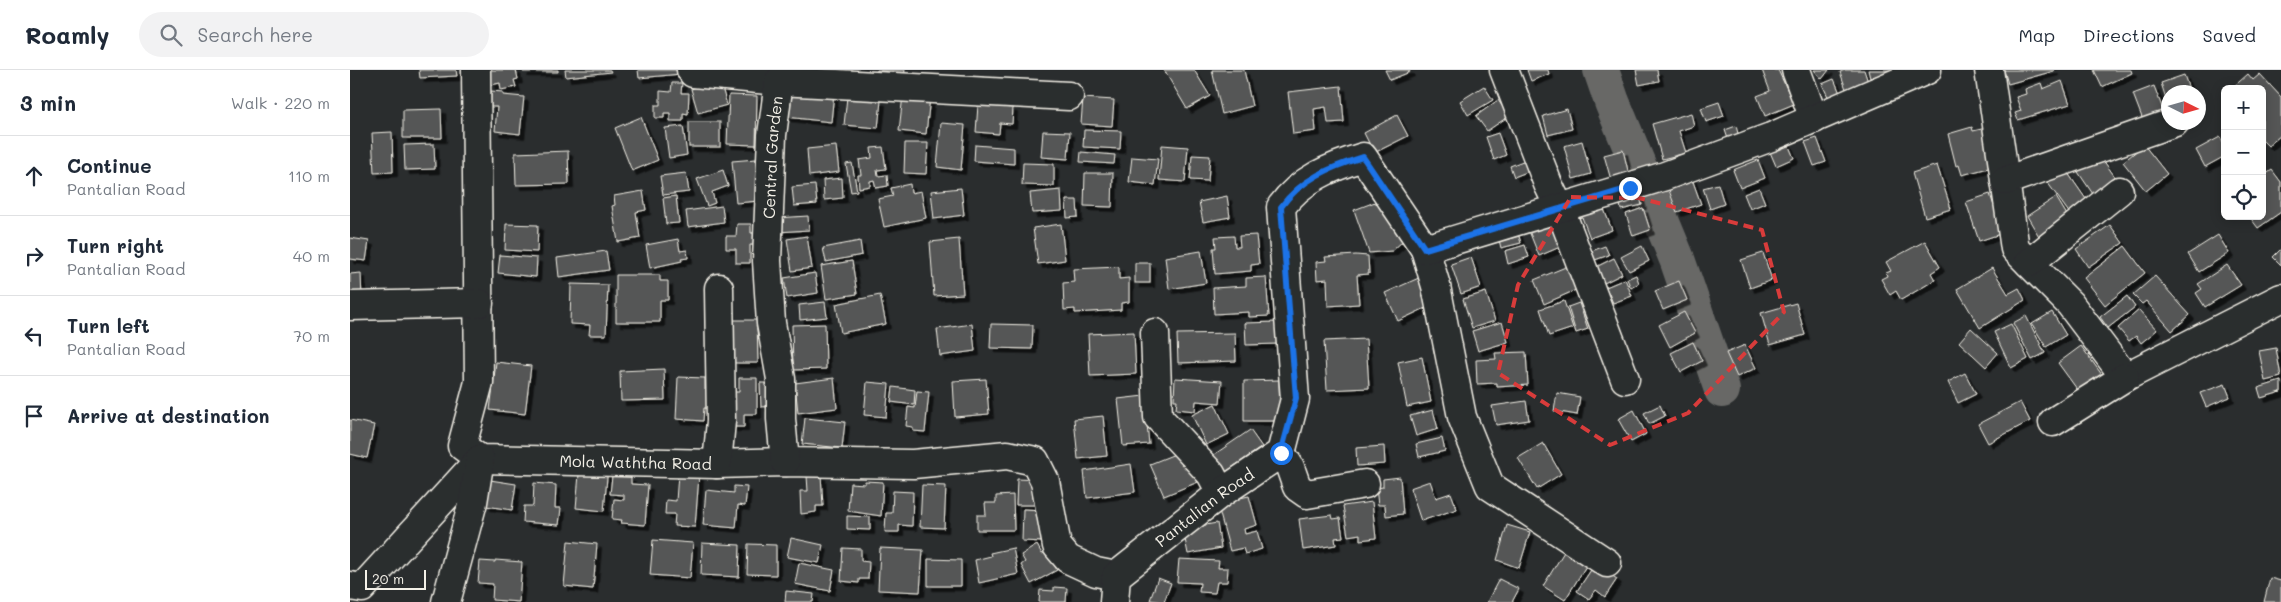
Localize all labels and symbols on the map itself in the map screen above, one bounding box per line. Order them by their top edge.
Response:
north arrow [2161,85,2206,130]
street label: Central Garden [758,95,787,219]
route end [1619,177,1642,200]
route start [1270,442,1293,465]
street label: Mola Waththa Road [559,450,712,474]
street label: Pantalian Road [1151,463,1258,551]
scale bar [365,567,426,590]

